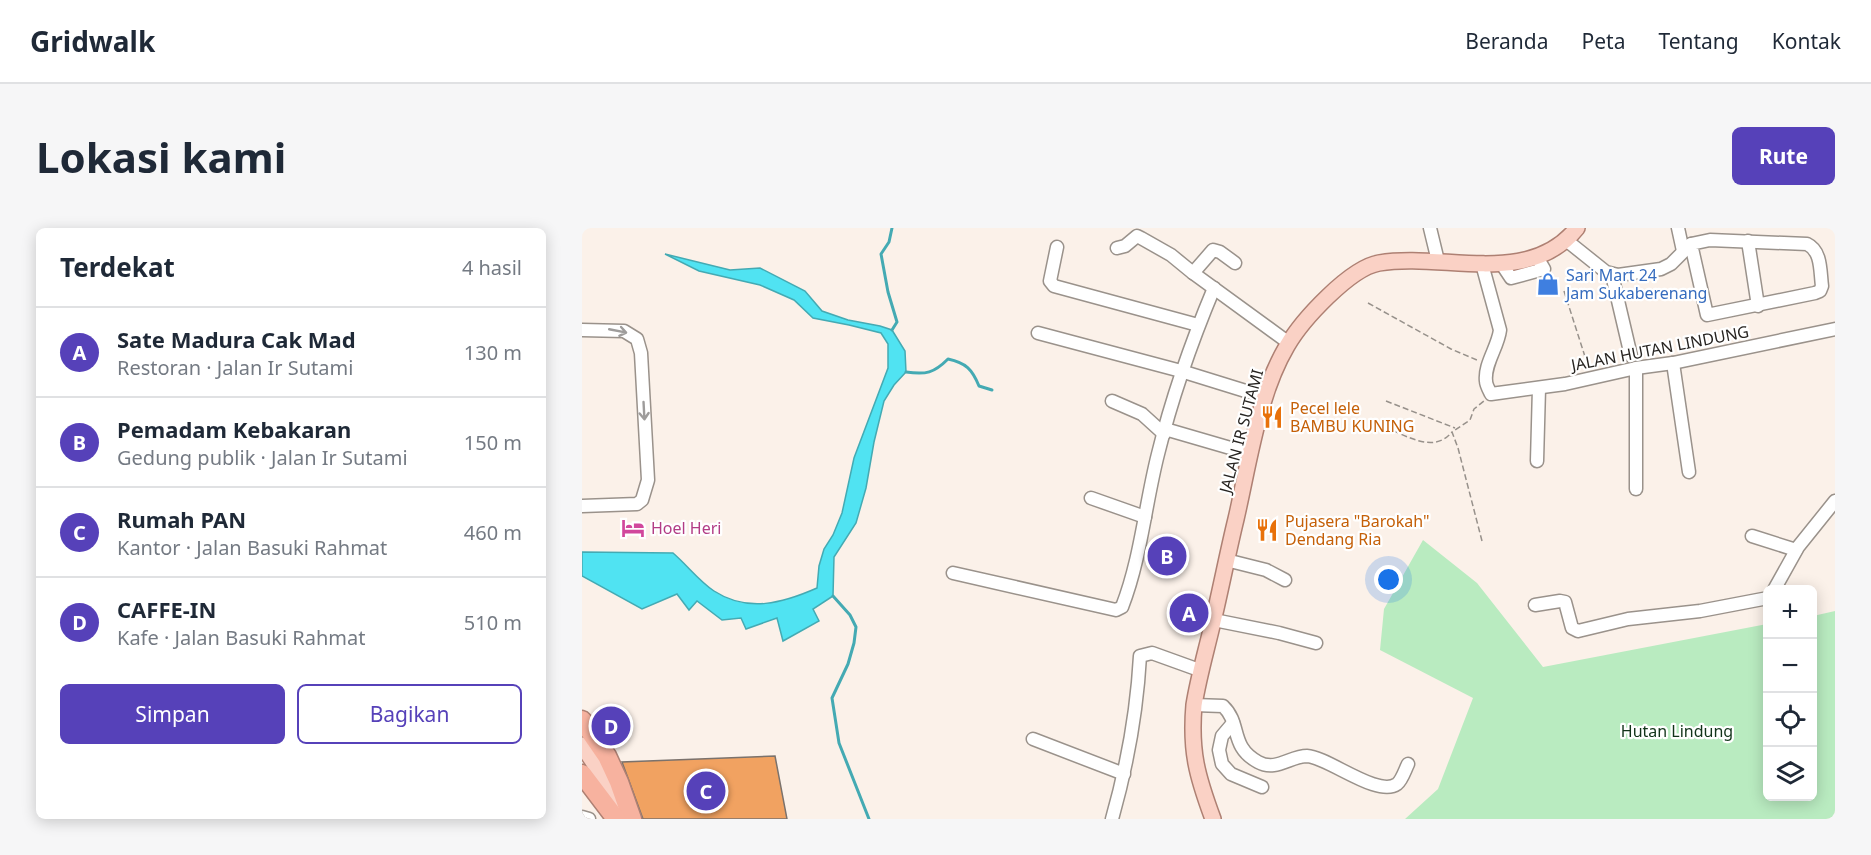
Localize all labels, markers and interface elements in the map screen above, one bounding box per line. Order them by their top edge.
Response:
text: Gridwalk [30,22,155,60]
text: Beranda [1465,27,1549,55]
text: Peta [1582,27,1625,55]
text: Tentang [1658,27,1739,55]
text: Kontak [1772,27,1841,55]
button: Rute [1732,127,1835,185]
text: Lokasi kami [36,128,286,185]
text: Terdekat [60,249,175,285]
text: 4 hasil [462,254,522,281]
place label: Sari Mart 24 Jam Sukaberenang [1564,264,1707,304]
shop icon: Sari Mart 24 Jam Sukaberenang [1535,271,1561,297]
street label: JALAN HUTAN LINDUNG [1567,320,1751,376]
text: Sate Madura Cak Mad [117,324,356,354]
one-way arrow [607,326,627,337]
text: A [73,339,86,366]
text: 130 m [464,339,522,366]
text: Restoran · Jalan Ir Sutami [117,354,353,381]
street label: JALAN IR SUTAMI [1213,367,1268,497]
place label: Pecel lele BAMBU KUNING [1290,397,1414,437]
one-way arrow [639,401,650,421]
restaurant icon: Pecel lele BAMBU KUNING [1259,404,1285,430]
text: Pemadam Kebakaran [117,414,351,444]
text: B [73,429,86,456]
text: 150 m [464,429,522,456]
text: Gedung publik · Jalan Ir Sutami [117,444,408,471]
text: Rumah PAN [117,504,246,534]
place label: Pujasera "Barokah" Dendang Ria [1285,510,1429,550]
hotel icon: Hoel Heri [620,515,646,541]
place label: Hoel Heri [651,517,721,539]
restaurant icon: Pujasera "Barokah" Dendang Ria [1254,517,1280,543]
text: C [73,519,86,546]
text: 460 m [464,519,522,546]
text: Kantor · Jalan Basuki Rahmat [117,534,387,561]
pin: B [1148,534,1186,578]
your location [1374,565,1403,594]
map controls [1763,585,1817,801]
button: + [1763,585,1817,639]
pin: A [1170,590,1208,636]
text: CAFFE-IN [117,594,216,624]
text: D [72,609,87,636]
text: 510 m [464,609,522,636]
text: Kafe · Jalan Basuki Rahmat [117,624,366,651]
button: − [1763,639,1817,693]
button: Simpan [60,684,285,744]
button: Bagikan [297,684,522,744]
button: locate [1763,693,1817,747]
pin: D [591,704,630,748]
park label: Hutan Lindung [1621,720,1733,742]
button: layers [1763,747,1817,801]
pin: C [686,768,726,814]

